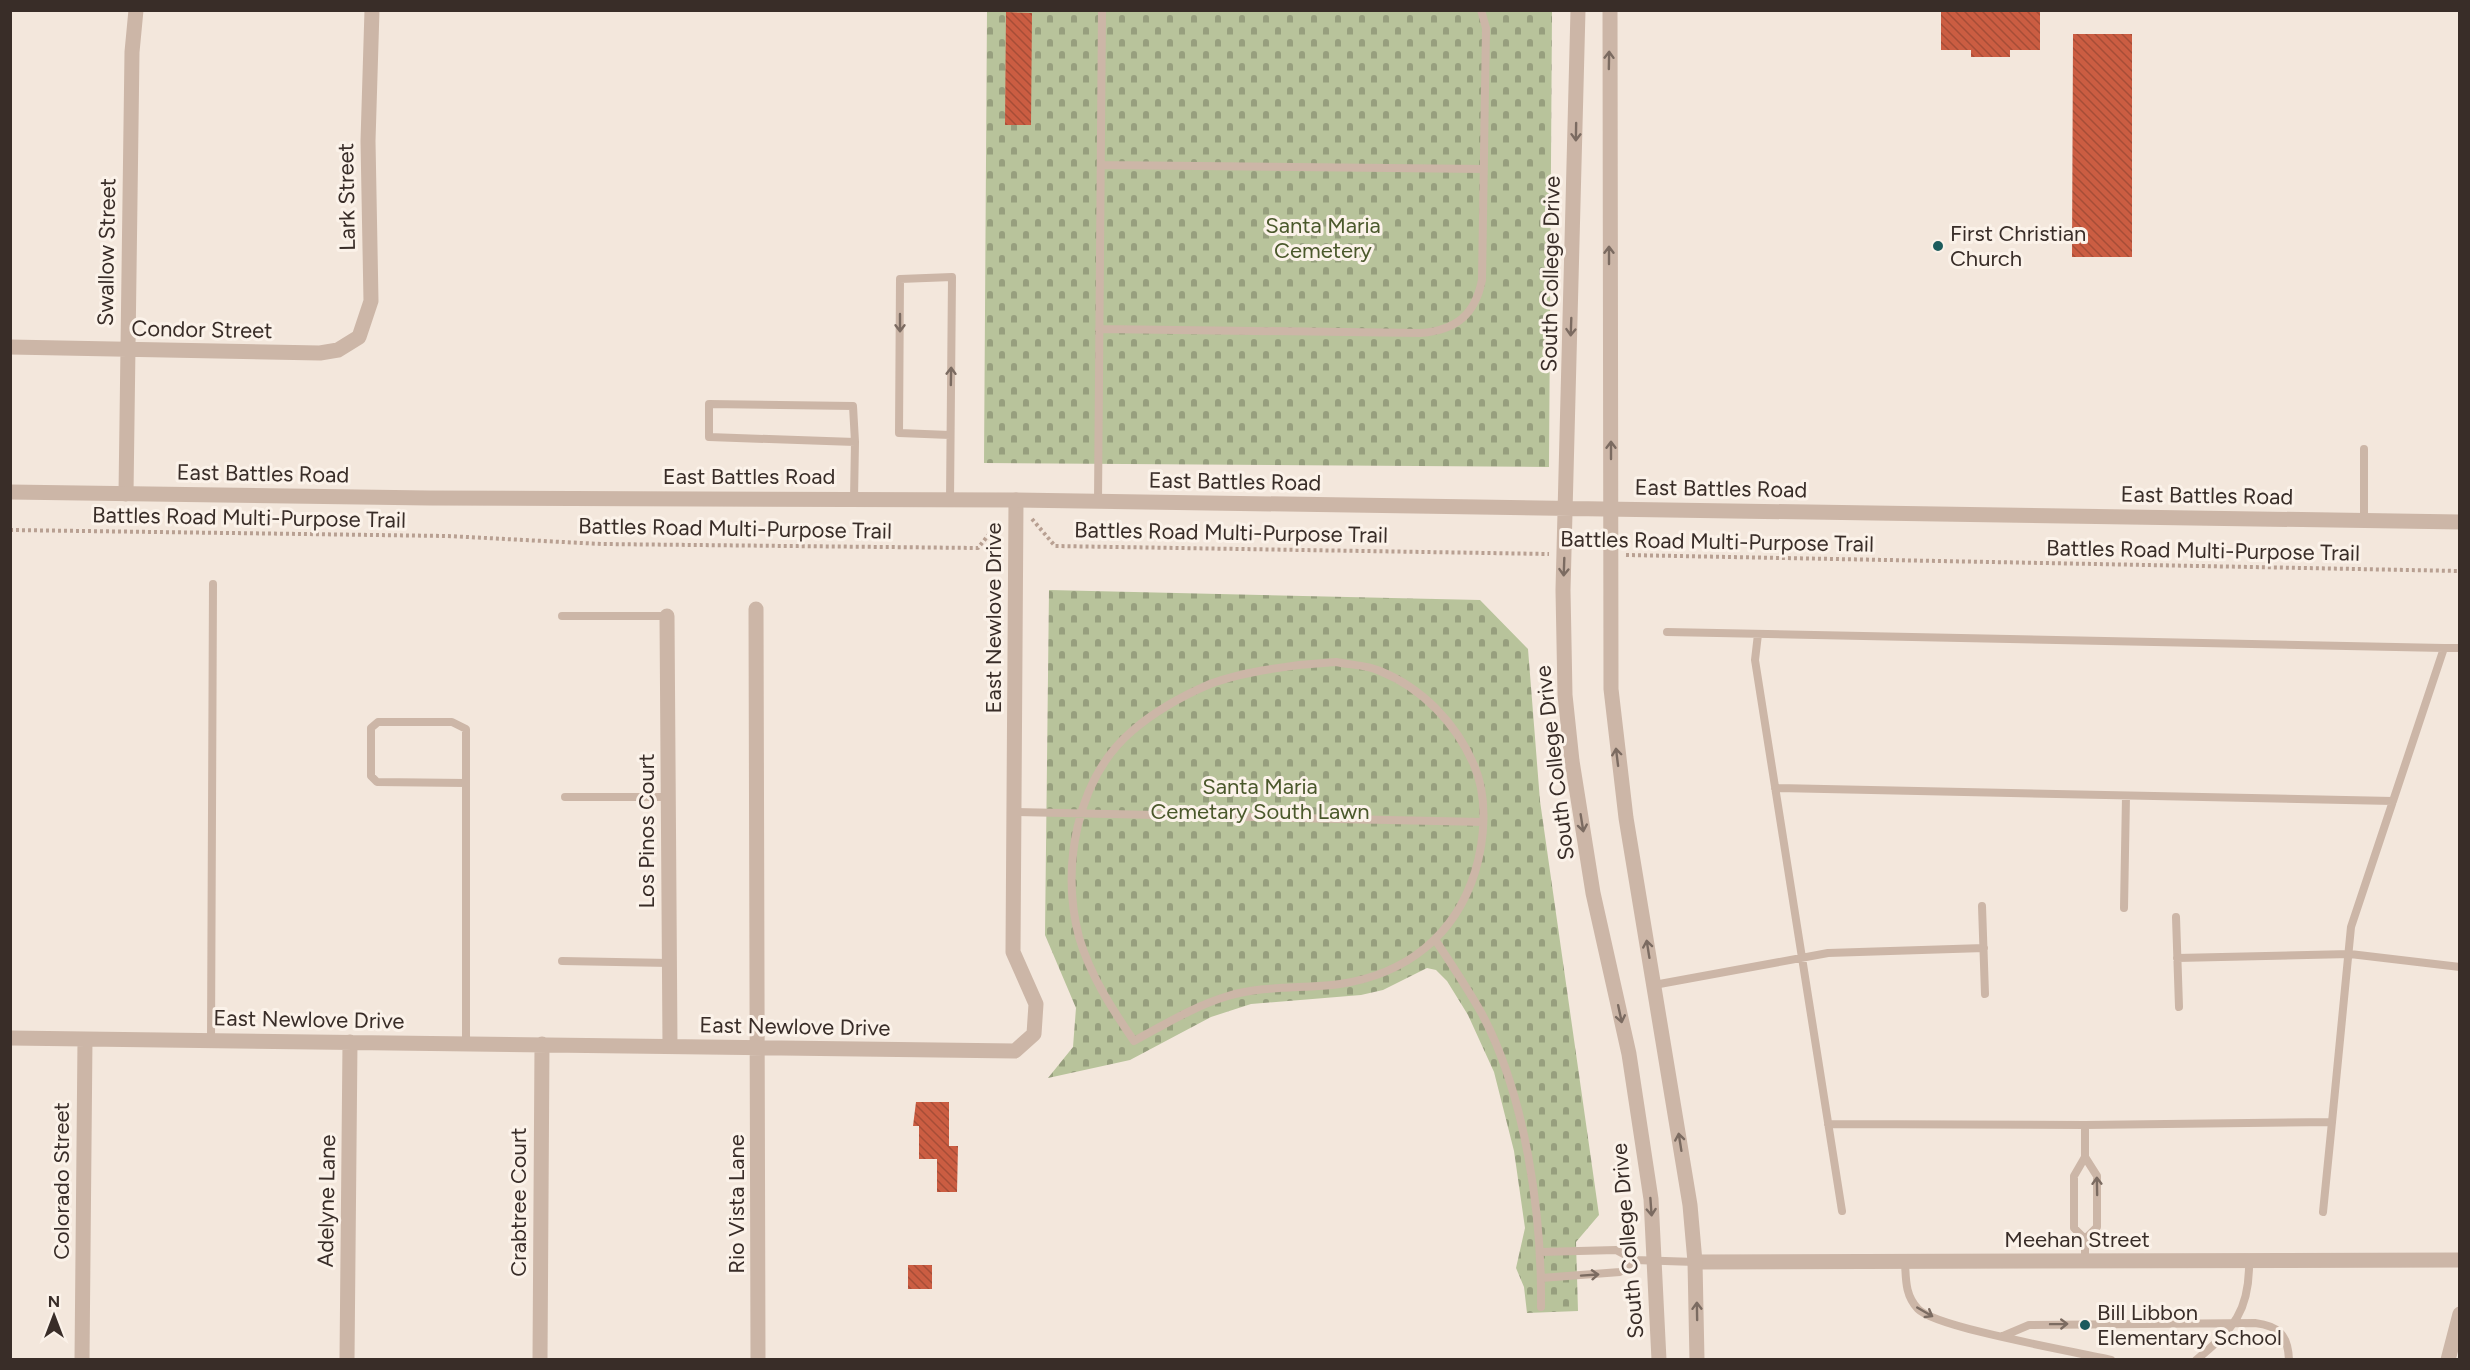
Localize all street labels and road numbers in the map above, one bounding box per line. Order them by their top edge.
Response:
street label: Lark Street [332,143,361,251]
street label: South College Drive [1535,176,1566,372]
street label: Swallow Street [92,178,121,326]
street label: Condor Street [131,315,273,344]
street label: East Battles Road [176,458,350,489]
street label: East Battles Road [663,463,835,490]
street label: East Battles Road [1148,466,1322,497]
street label: East Battles Road [1634,473,1808,504]
street label: East Battles Road [2120,480,2294,511]
street label: Battles Road Multi-Purpose Trail [92,501,406,534]
street label: Battles Road Multi-Purpose Trail [578,512,892,545]
street label: Battles Road Multi-Purpose Trail [1074,516,1388,549]
street label: East Newlove Drive [980,522,1007,714]
street label: Battles Road Multi-Purpose Trail [1560,525,1874,558]
street label: Battles Road Multi-Purpose Trail [2046,534,2360,567]
street label: South College Drive [1529,664,1580,862]
street label: Los Pinos Court [633,753,660,909]
street label: East Newlove Drive [213,1004,405,1035]
street label: East Newlove Drive [699,1011,891,1042]
street label: Colorado Street [48,1102,75,1260]
street label: Crabtree Court [505,1127,532,1277]
street label: Adelyne Lane [312,1134,341,1268]
street label: Rio Vista Lane [723,1134,750,1274]
street label: South College Drive [1606,1142,1649,1340]
street label: Meehan Street [2004,1226,2150,1253]

